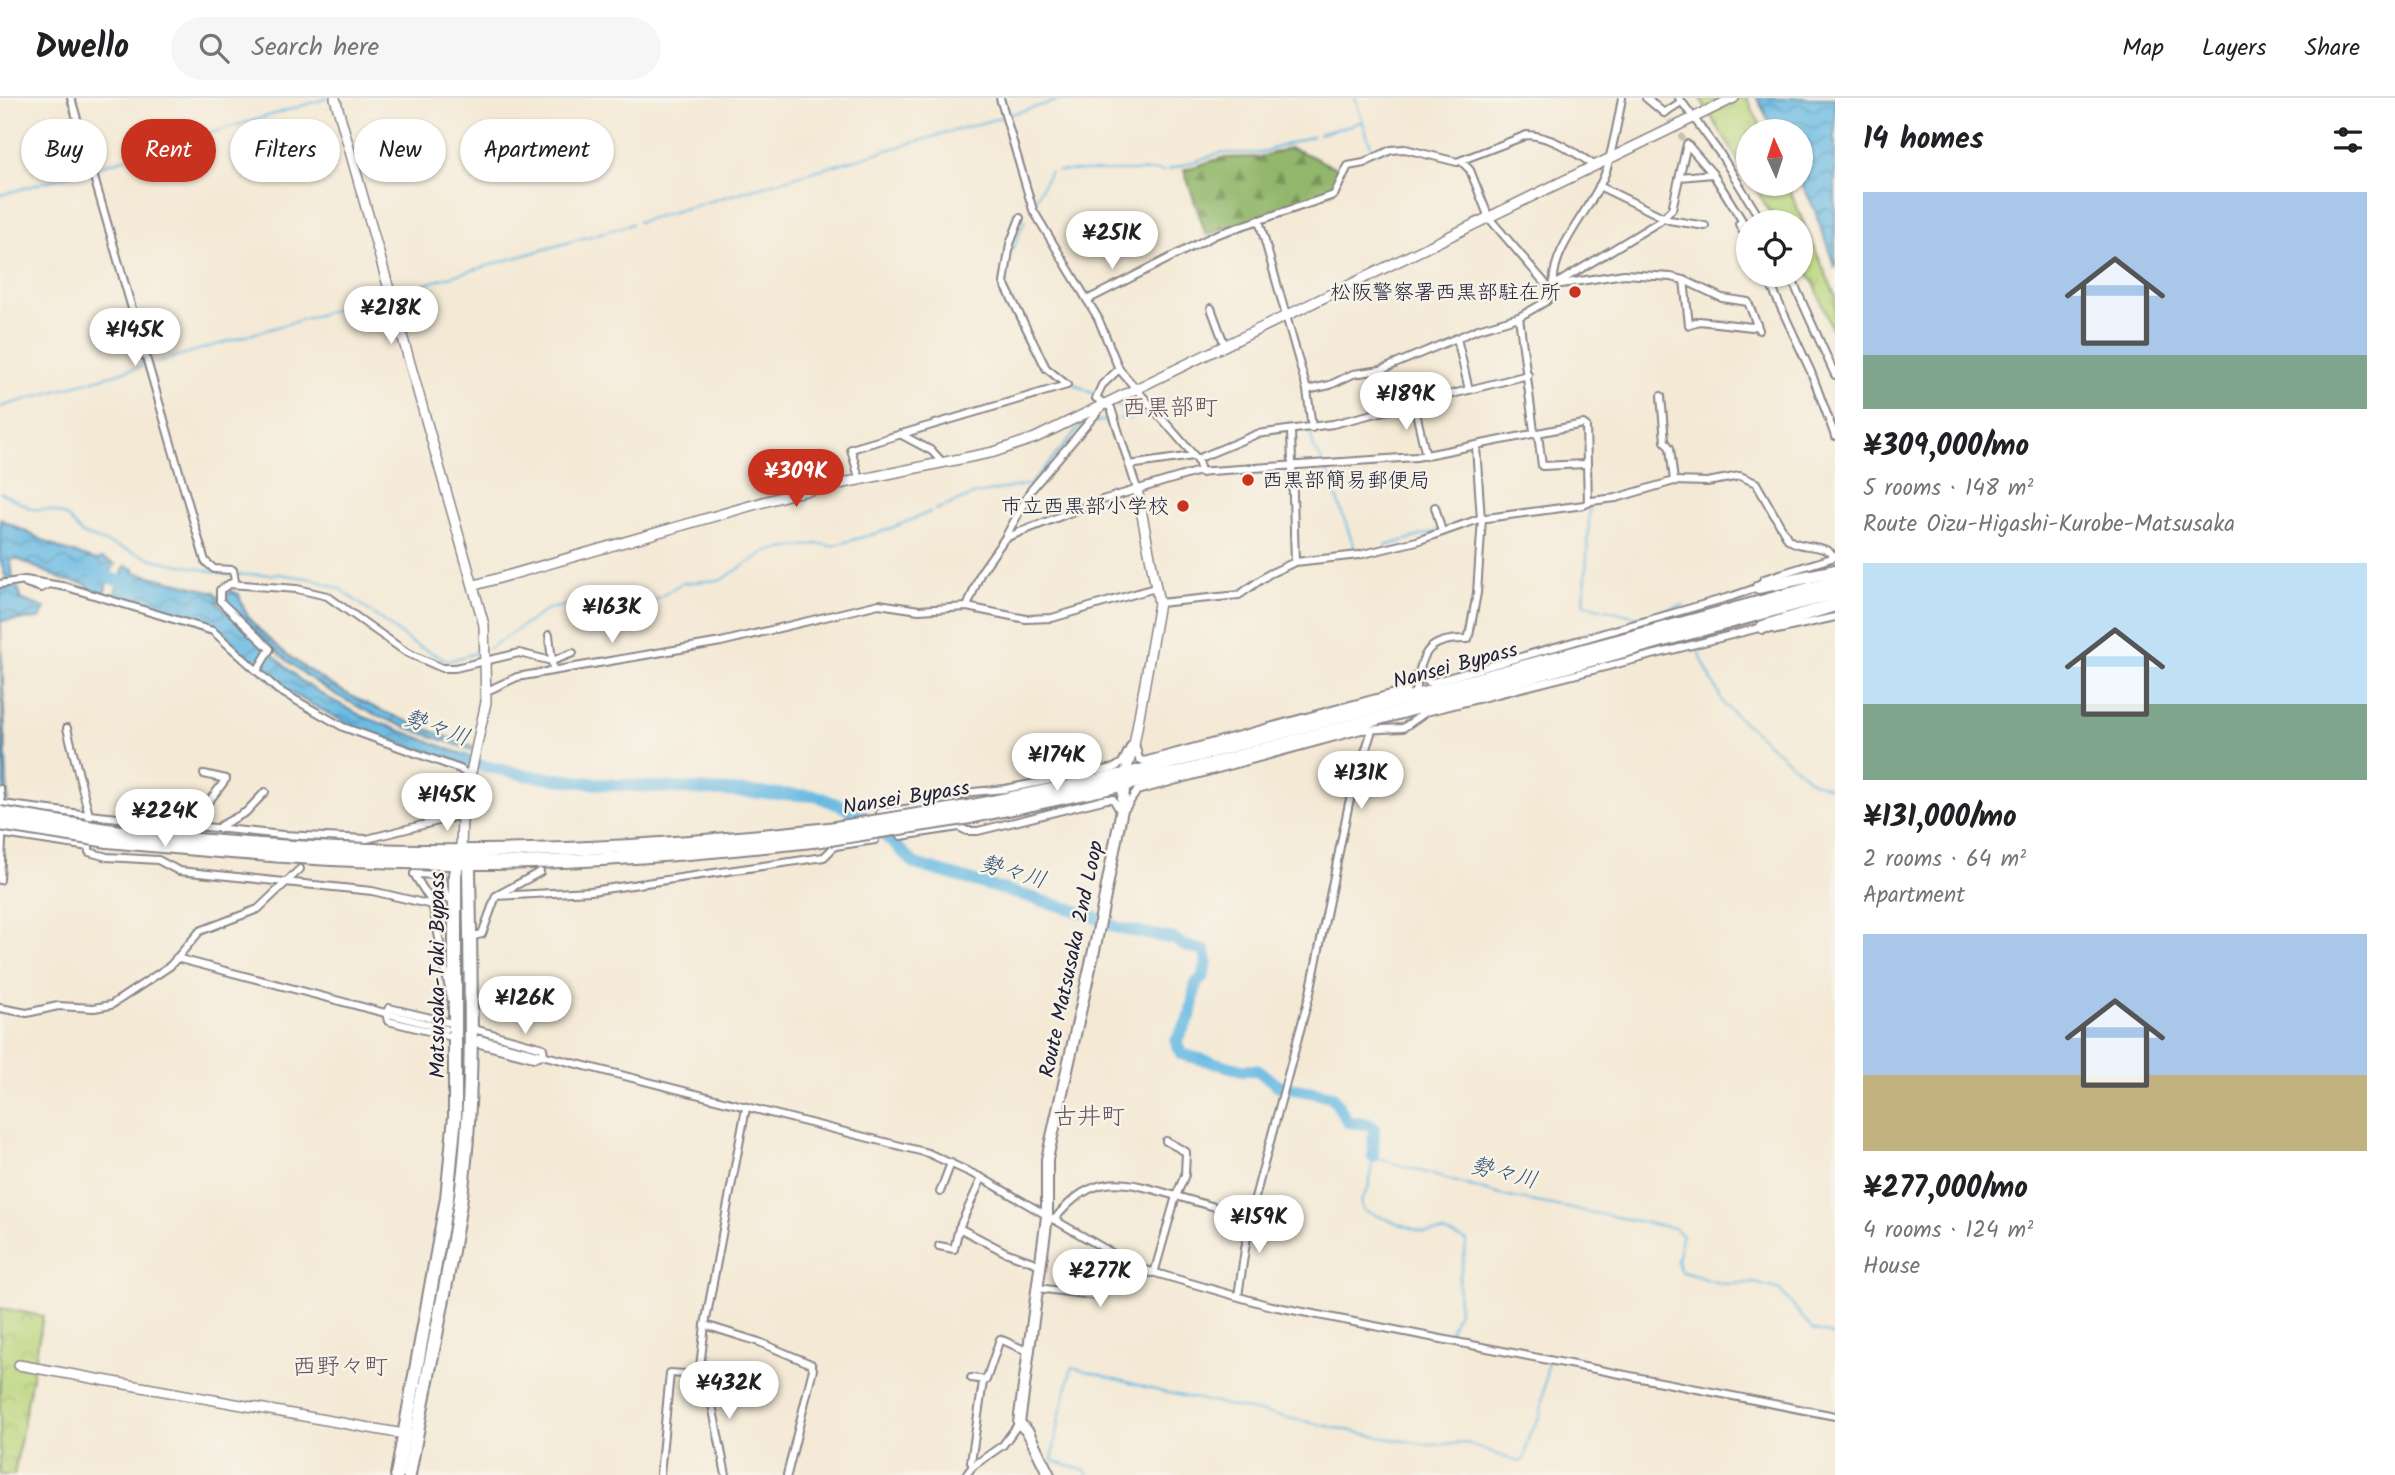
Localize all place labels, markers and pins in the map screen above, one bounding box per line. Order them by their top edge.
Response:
pin: ¥251K [1063,212,1161,271]
place label: 松阪警察署西黒部駐在所 [1330,277,1561,310]
marker: 松阪警察署西黒部駐在所 [1567,284,1583,300]
pin: ¥218K [342,286,440,346]
pin: ¥145K [86,308,184,368]
pin: ¥189K [1357,372,1455,432]
pin: ¥309K [747,450,845,509]
place label: 西黒部簡易郵便局 [1262,465,1430,498]
marker: 西黒部簡易郵便局 [1240,472,1256,488]
place label: 市立西黒部小学校 [1001,491,1169,524]
marker: 市立西黒部小学校 [1175,498,1191,514]
pin: ¥163K [563,586,661,645]
pin: ¥174K [1008,734,1106,793]
pin: ¥131K [1312,752,1410,811]
pin: ¥145K [398,774,496,833]
pin: ¥224K [116,790,214,849]
pin: ¥126K [476,976,574,1036]
pin: ¥159K [1210,1196,1308,1255]
pin: ¥277K [1051,1250,1149,1309]
pin: ¥432K [680,1362,778,1421]

